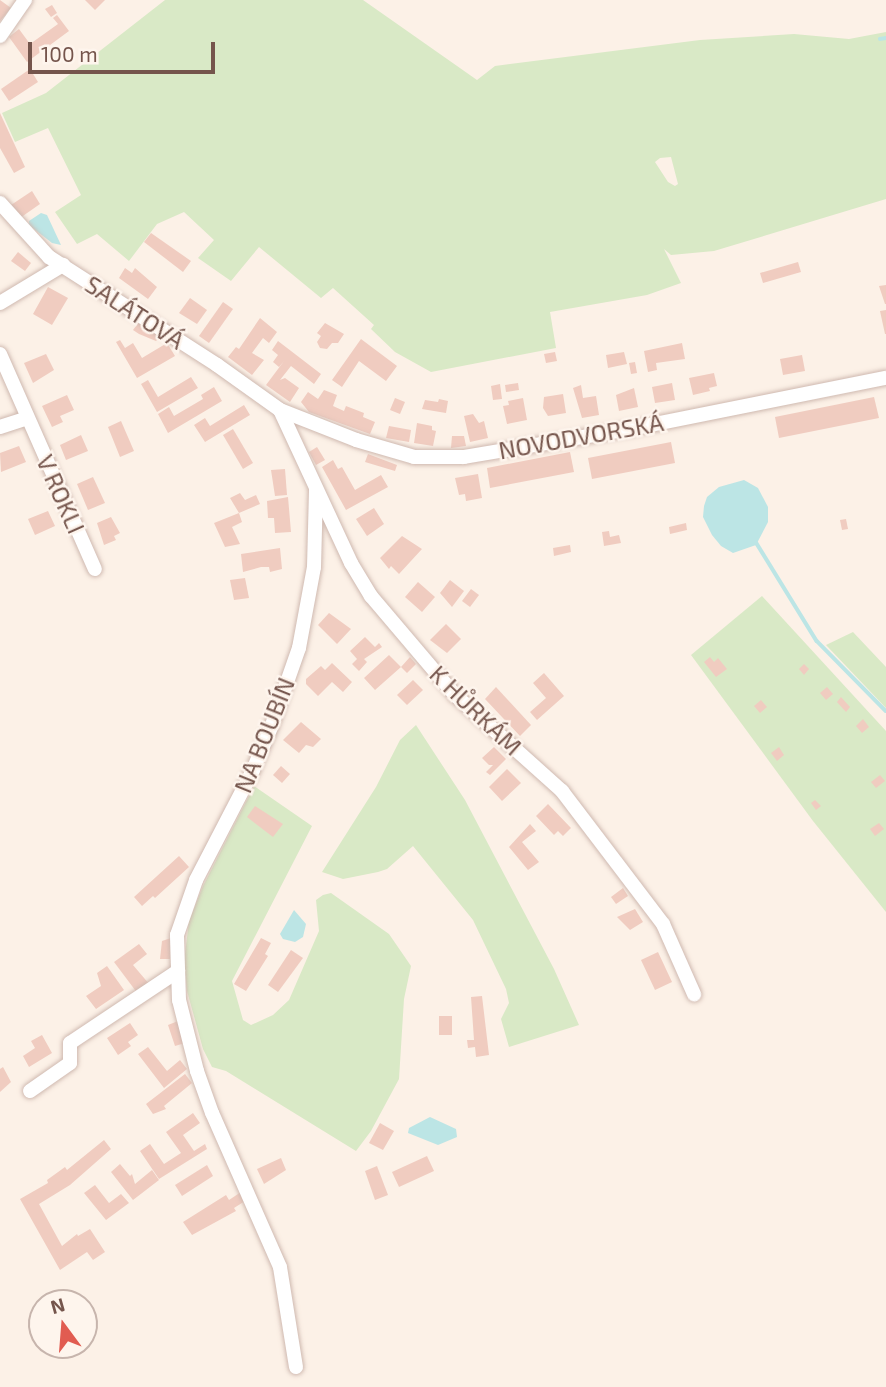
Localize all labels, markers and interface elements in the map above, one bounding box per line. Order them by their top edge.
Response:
scale bar [32,28,219,72]
text: 100 m [41,41,98,66]
street label: SALÁTOVÁ [80,269,190,355]
street label: NOVODVORSKÁ [496,407,666,465]
street label: V ROKLI [31,450,91,538]
street label: K HŮRKÁM [424,659,528,761]
street label: NA BOUBÍN [228,673,300,797]
north arrow [28,1289,98,1359]
text: N [48,1292,67,1318]

